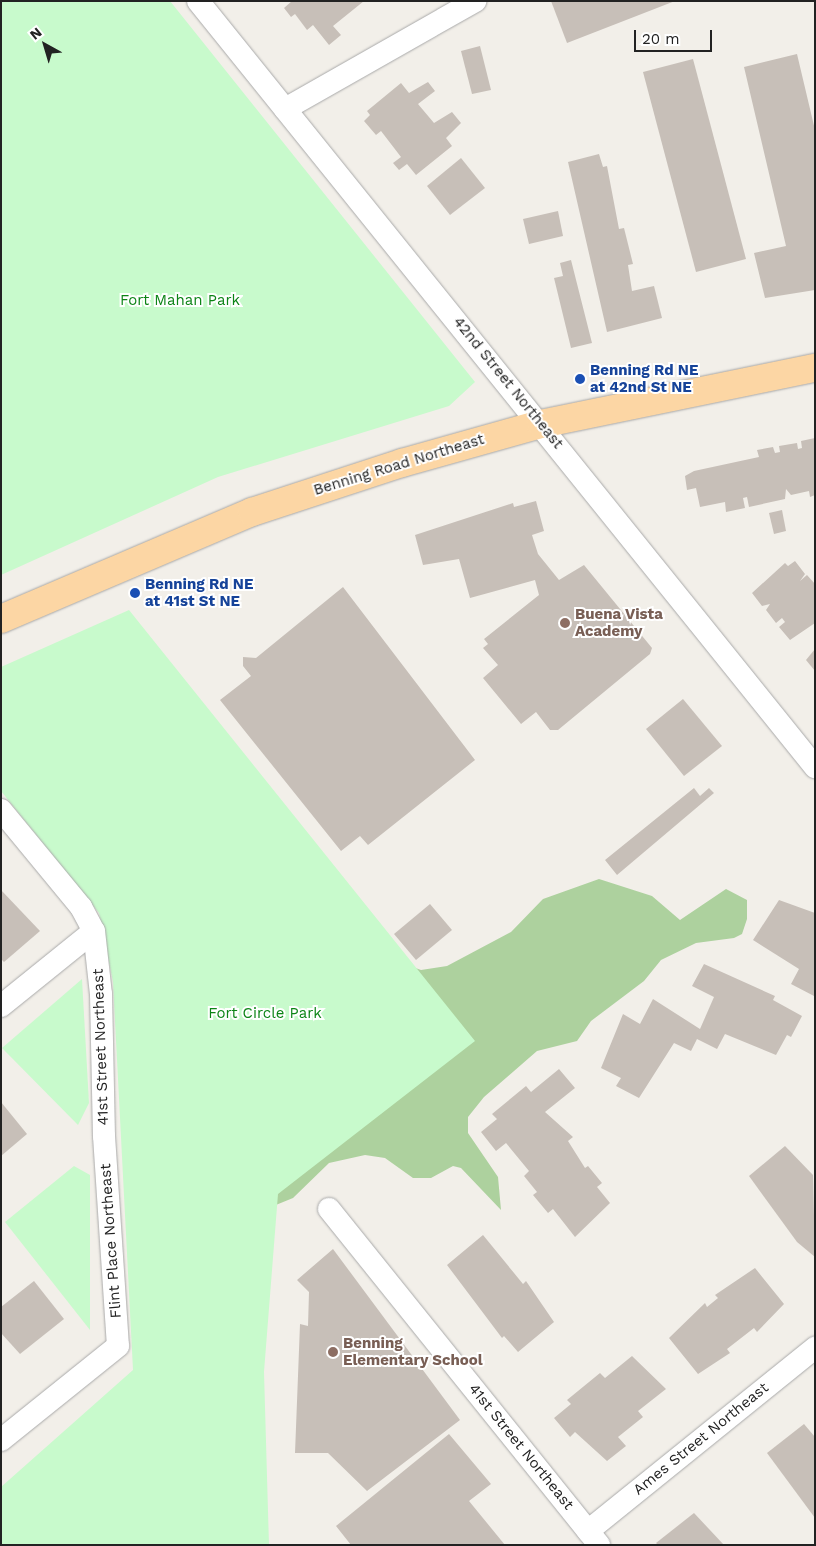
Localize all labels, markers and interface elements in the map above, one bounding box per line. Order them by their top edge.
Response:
north arrow [20,20,70,70]
scale bar [636,20,714,52]
text: N [26,24,45,43]
text: 20 m [642,30,680,48]
park label: Fort Mahan Park [120,292,240,310]
street label: 42nd Street Northeast [449,313,567,453]
place label: Benning Rd NE at 42nd St NE [590,361,698,396]
marker: Benning Rd NE at 42nd St NE [574,373,586,385]
street label: Benning Road Northeast [311,430,487,500]
place label: Benning Rd NE at 41st St NE [145,575,253,610]
marker: Benning Rd NE at 41st St NE [129,587,141,599]
place label: Buena Vista Academy [575,605,663,640]
marker: Buena Vista Academy [559,617,571,629]
street label: 41st Street Northeast [89,968,113,1126]
park label: Fort Circle Park [208,1005,322,1023]
street label: Flint Place Northeast [97,1163,125,1319]
place label: Benning Elementary School [343,1334,483,1369]
marker: Benning Elementary School [327,1346,339,1358]
street label: Ames Street Northeast [630,1379,772,1499]
street label: 41st Street Northeast [465,1380,577,1514]

